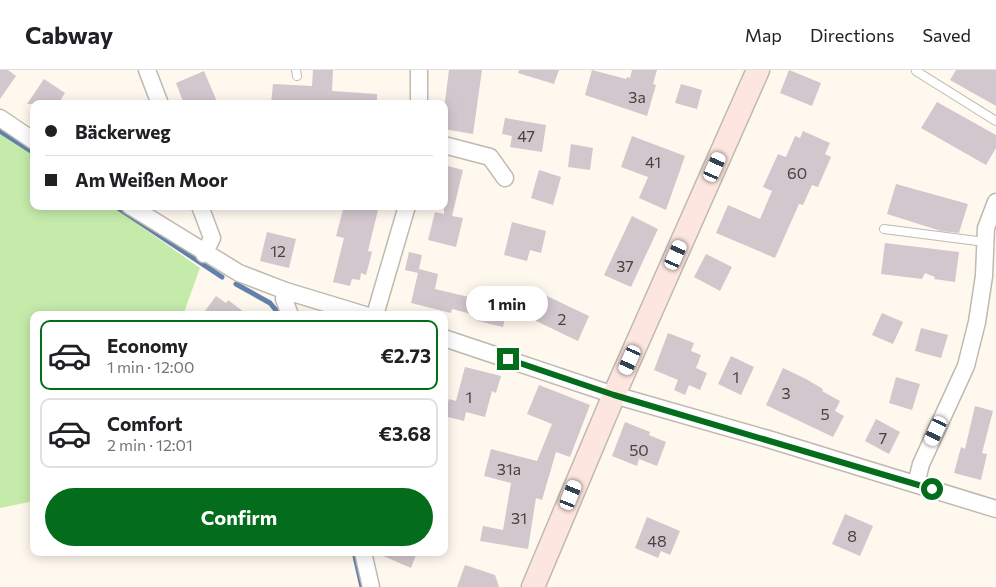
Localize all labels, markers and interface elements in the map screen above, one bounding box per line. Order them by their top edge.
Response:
text: Cabway [25,20,113,49]
text: Map [745,24,782,46]
text: Directions [810,24,894,46]
text: Saved [922,24,971,46]
house number: 3a [628,87,646,106]
text: Bäckerweg [75,120,171,143]
house number: 47 [517,126,535,145]
car [702,150,727,184]
house number: 41 [645,152,661,171]
house number: 60 [787,163,807,182]
text: Am Weißen Moor [75,168,228,191]
car [663,238,688,272]
house number: 12 [270,241,286,260]
house number: 37 [616,256,634,275]
callout: 1 min [467,286,549,322]
text: 1 min [488,294,526,313]
house number: 2 [558,309,567,328]
icon: car [47,333,92,378]
text: Economy [107,334,188,357]
car [617,343,642,377]
text: €2.73 [380,344,431,367]
route end [497,348,519,370]
text: 1 min · 12:00 [107,357,194,376]
house number: 1 [733,367,739,386]
house number: 3 [781,383,791,402]
house number: 1 [466,387,472,406]
house number: 5 [820,404,830,423]
icon: car [47,411,92,456]
text: Comfort [107,412,183,435]
car [922,414,949,448]
text: €3.68 [379,422,431,445]
house number: 7 [879,428,887,447]
text: 2 min · 12:01 [107,435,193,454]
house number: 50 [629,440,649,459]
house number: 31a [497,459,521,478]
car [558,478,583,512]
route start [921,478,943,500]
button: Confirm [45,488,433,546]
house number: 31 [511,508,527,527]
house number: 8 [847,526,857,545]
house number: 48 [647,531,667,550]

